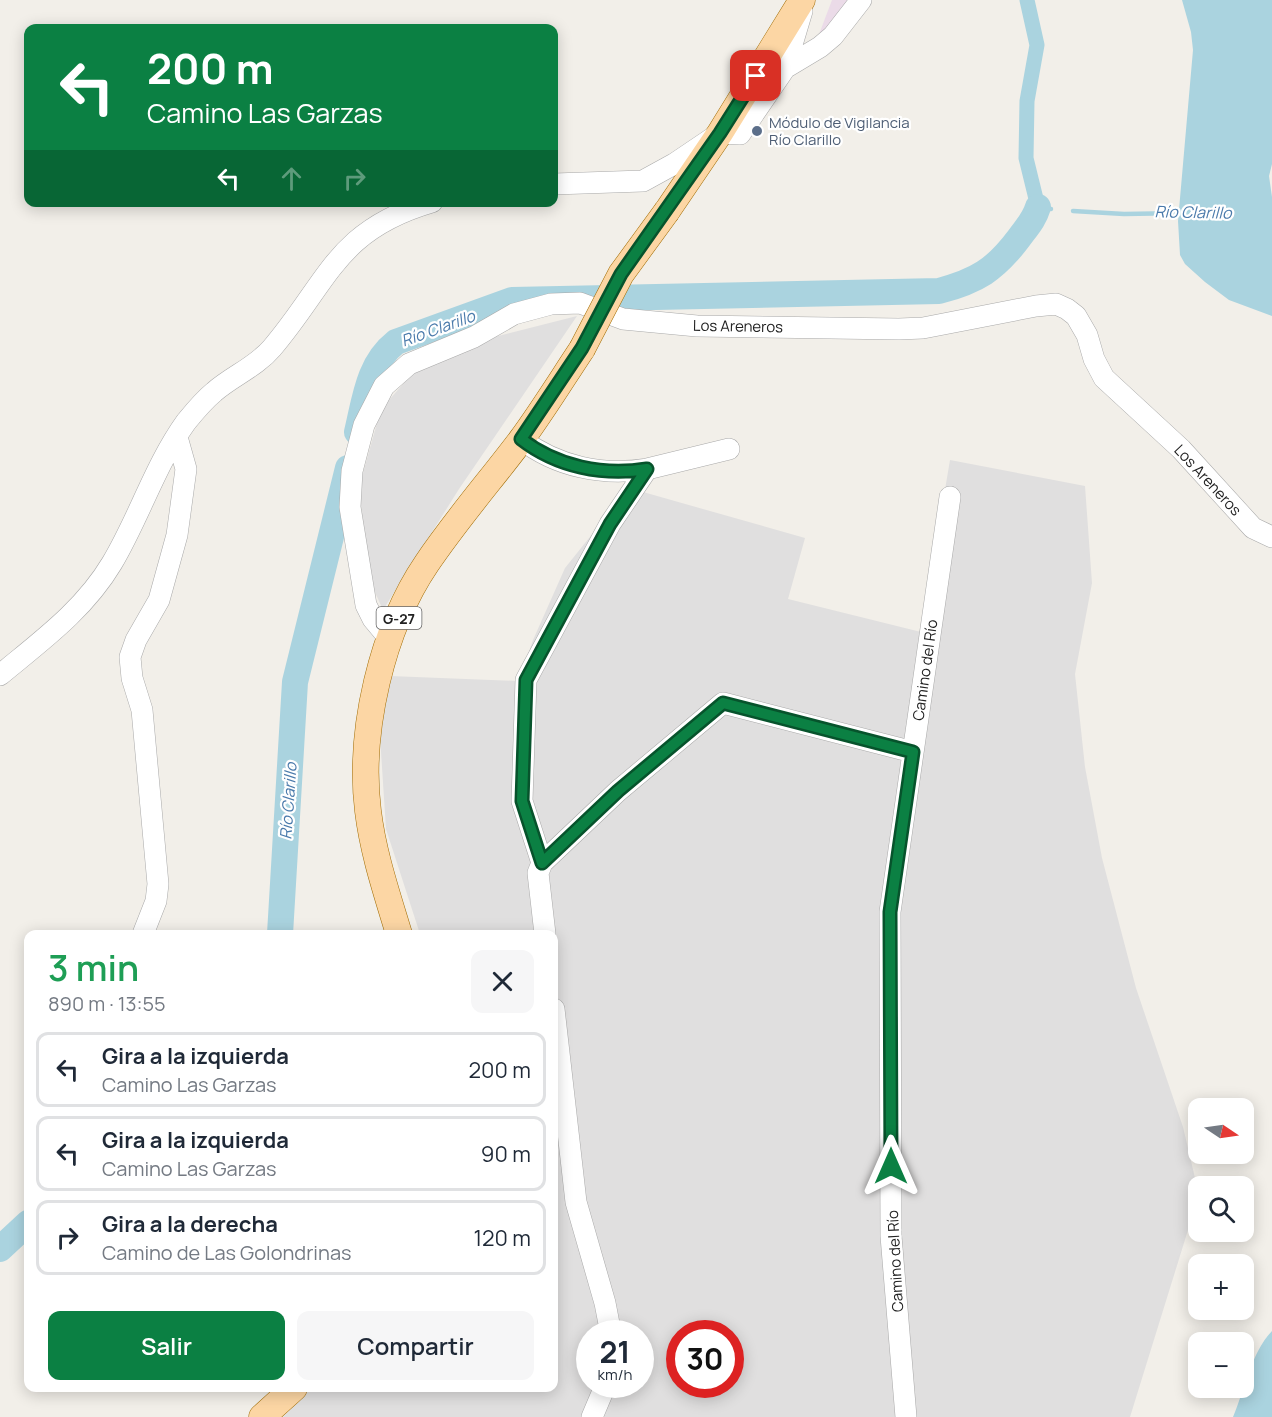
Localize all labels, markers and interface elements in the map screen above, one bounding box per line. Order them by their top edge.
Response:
text: 200 m [147,39,273,97]
icon: left [48,48,126,126]
pin [730,50,781,101]
icon: arrive [739,59,772,92]
text: Camino Las Garzas [147,94,383,131]
place label: Módulo de Vigilancia Río Clarillo [769,112,910,150]
marker: Módulo de Vigilancia Río Clarillo [750,124,764,138]
icon: left [212,162,245,195]
icon: ahead [275,162,308,195]
icon: right [338,162,371,195]
water label: Río Clarillo [1154,200,1233,224]
water label: Río Clarillo [398,304,479,352]
street label: Los Areneros [693,315,783,337]
street label: Los Areneros [1170,440,1247,520]
road number: G-27 [376,607,422,629]
street label: Camino del Río [908,618,943,722]
water label: Río Clarillo [274,760,302,840]
text: 3 min [48,943,139,992]
button: close [471,950,534,1013]
text: 890 m · 13:55 [48,990,166,1017]
text: Gira a la izquierda [102,1041,289,1071]
icon: left [51,1053,84,1086]
text: 200 m [469,1055,531,1085]
text: Camino Las Garzas [102,1071,277,1098]
north arrow [1188,1098,1254,1164]
map controls [1188,1098,1254,1398]
text: Gira a la izquierda [102,1125,289,1155]
position arrow [859,1134,923,1198]
icon: left [51,1137,84,1170]
text: 90 m [481,1139,531,1169]
text: Camino Las Garzas [102,1155,277,1182]
button: search [1188,1176,1254,1242]
text: Gira a la derecha [102,1209,278,1239]
street label: Camino del Río [882,1209,908,1312]
icon: right [51,1221,84,1254]
text: 120 m [473,1223,531,1253]
text: Camino de Las Golondrinas [102,1239,352,1266]
button: + [1188,1254,1254,1320]
button: Salir [48,1311,285,1380]
button: Compartir [297,1311,534,1380]
speed limit sign: 30 [666,1320,744,1398]
text: 21 [599,1331,631,1372]
button: − [1188,1332,1254,1398]
text: km/h [598,1364,632,1385]

